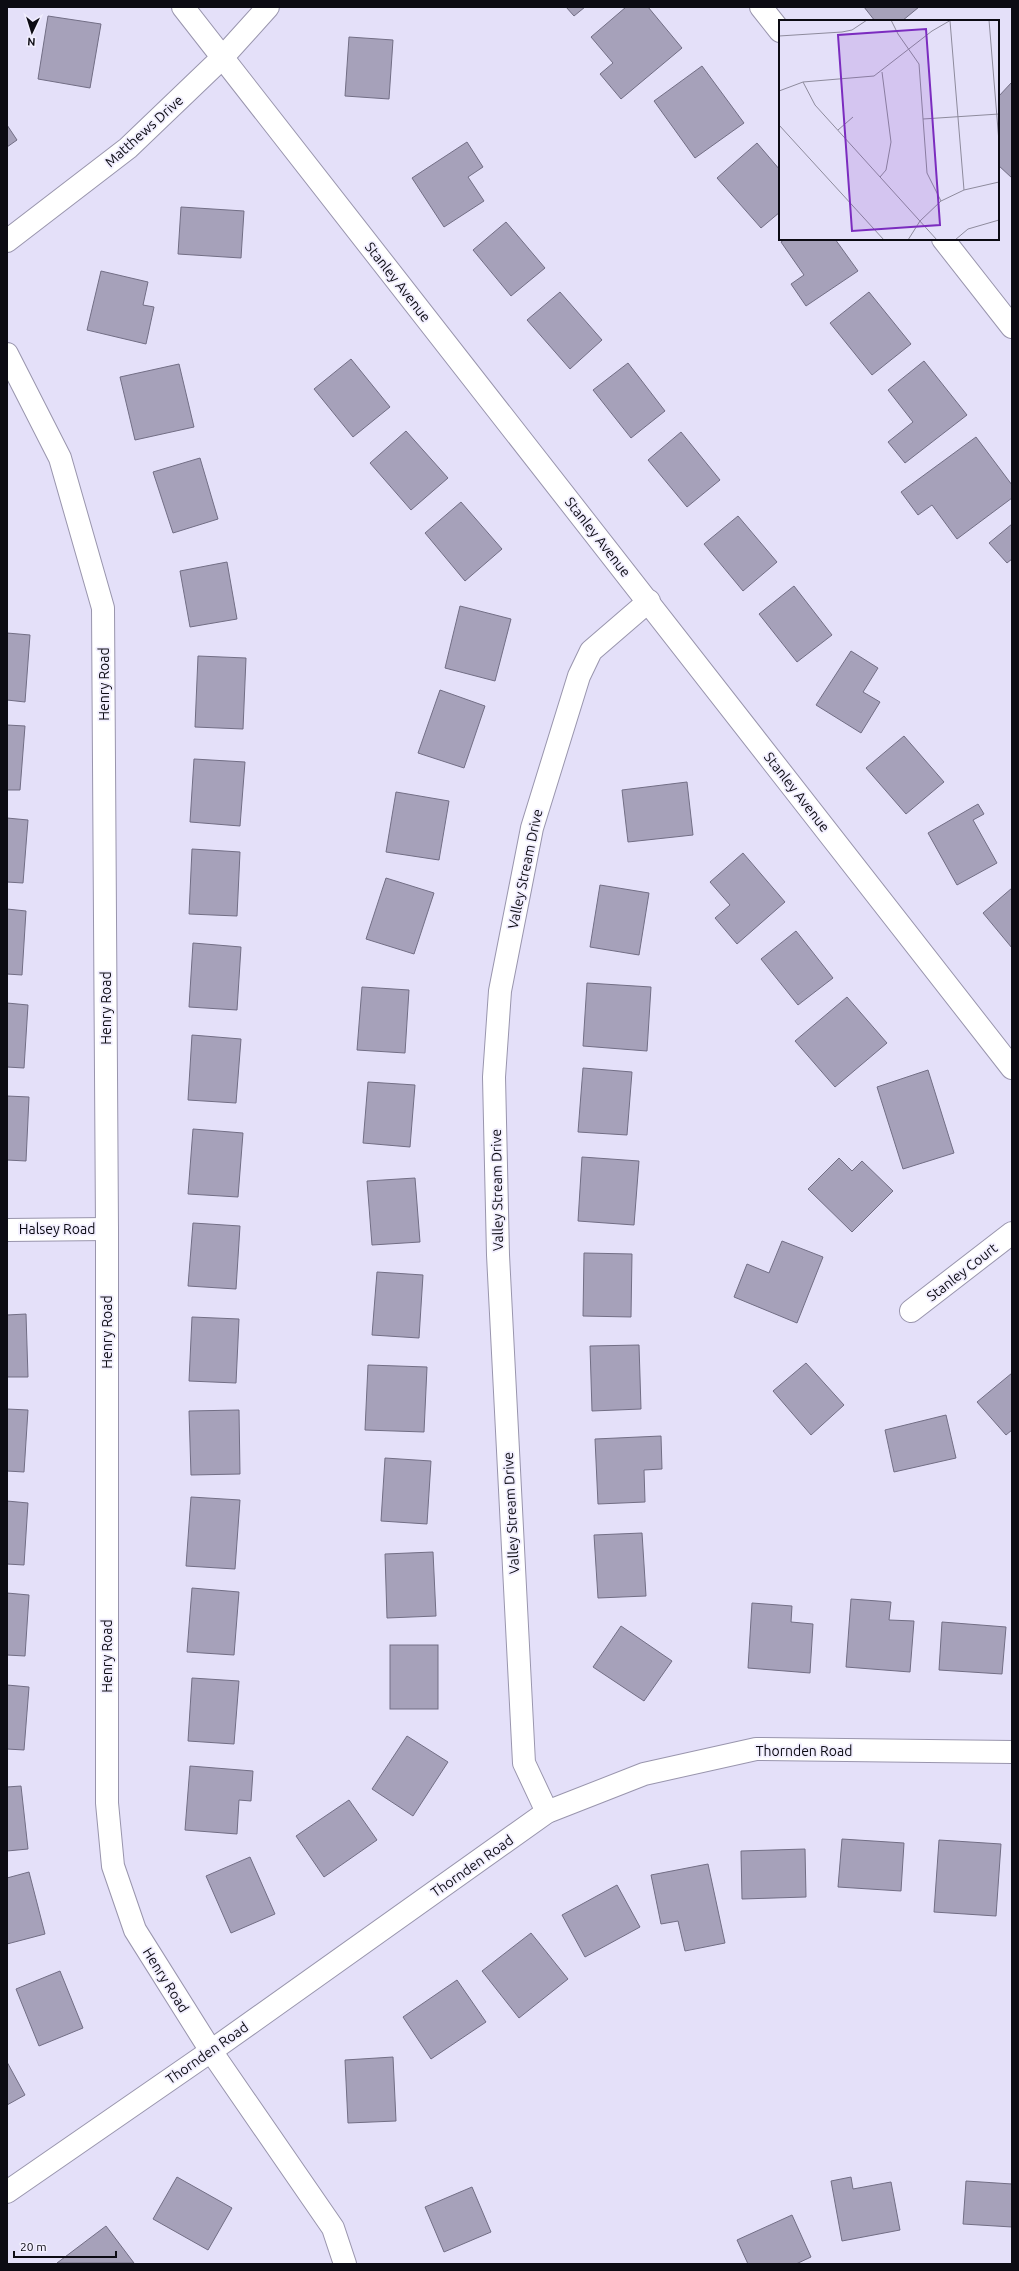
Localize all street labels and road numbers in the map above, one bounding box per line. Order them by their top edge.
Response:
street label: Matthews Drive [102,92,186,170]
street label: Stanley Avenue [362,239,434,325]
street label: Stanley Avenue [562,494,634,580]
street label: Henry Road [96,647,112,721]
street label: Stanley Avenue [761,749,833,835]
street label: Valley Stream Drive [504,808,546,930]
street label: Henry Road [98,971,114,1045]
street label: Valley Stream Drive [488,1129,506,1251]
street label: Halsey Road [19,1221,95,1237]
street label: Stanley Court [924,1239,1001,1304]
street label: Henry Road [99,1295,115,1369]
street label: Valley Stream Drive [500,1452,522,1574]
street label: Henry Road [99,1619,115,1693]
street label: Thornden Road [756,1743,852,1759]
street label: Thornden Road [428,1832,516,1900]
street label: Henry Road [140,1945,192,2015]
street label: Thornden Road [163,2019,251,2087]

